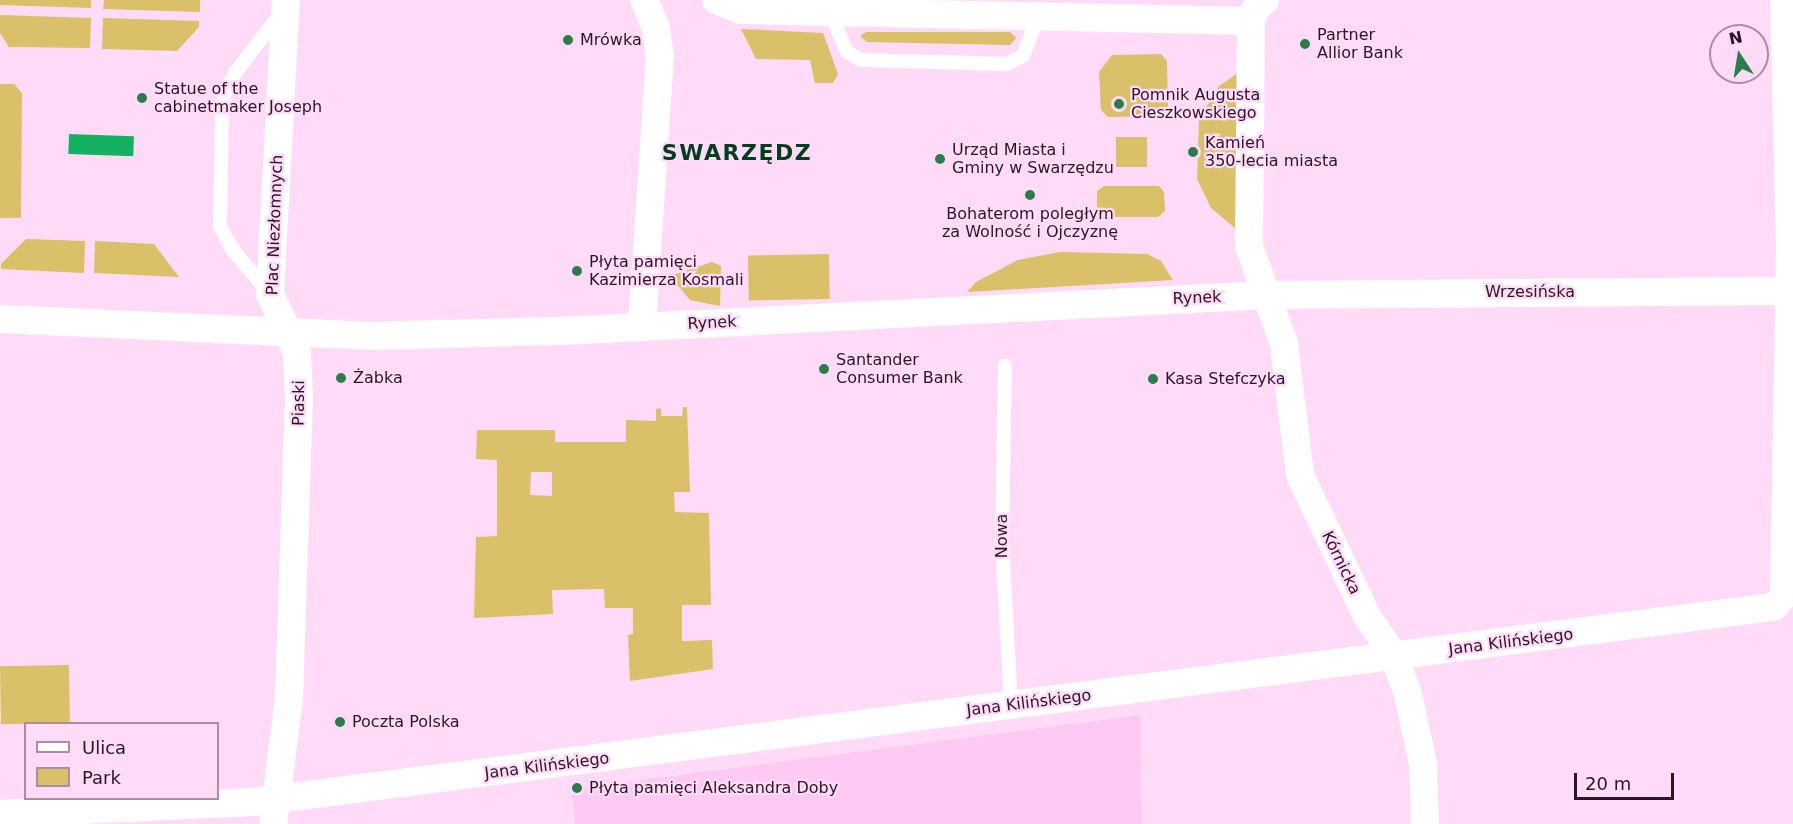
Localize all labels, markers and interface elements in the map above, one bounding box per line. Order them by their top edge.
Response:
north arrow [1709,24,1769,84]
place label: Partner Allior Bank [1317,25,1403,63]
text: N [1727,27,1744,49]
place label: Mrówka [580,30,642,50]
marker: Mrówka [561,33,575,47]
marker: Partner Allior Bank [1298,37,1312,51]
place label: Statue of the cabinetmaker Joseph [154,79,322,117]
place label: Pomnik Augusta Cieszkowskiego [1131,85,1260,123]
marker: Statue of the cabinetmaker Joseph [135,91,149,105]
marker: Pomnik Augusta Cieszkowskiego [1112,97,1126,111]
place label: Kamień 350-lecia miasta [1205,133,1338,171]
district label: SWARZĘDZ [662,140,812,166]
place label: Urząd Miasta i Gminy w Swarzędzu [952,140,1114,178]
marker: Kamień 350-lecia miasta [1186,145,1200,159]
marker: Urząd Miasta i Gminy w Swarzędzu [933,152,947,166]
street label: Plac Niezłomnych [263,154,287,296]
marker: Bohaterom poległym za Wolność i Ojczyznę [1023,188,1037,202]
place label: Bohaterom poległym za Wolność i Ojczyznę [942,204,1118,242]
place label: Płyta pamięci Kazimierza Kosmali [589,252,744,290]
marker: Płyta pamięci Kazimierza Kosmali [570,264,584,278]
street label: Wrzesińska [1485,282,1575,302]
street label: Rynek [1172,288,1222,308]
street label: Rynek [687,312,737,334]
place label: Santander Consumer Bank [836,350,963,388]
marker: Santander Consumer Bank [817,362,831,376]
place label: Żabka [353,368,403,388]
place label: Kasa Stefczyka [1165,369,1286,389]
marker: Żabka [334,371,348,385]
marker: Kasa Stefczyka [1146,372,1160,386]
street label: Piaski [289,380,309,426]
street label: Nowa [992,514,1012,558]
street label: Kórnicka [1317,528,1365,598]
street label: Jana Kilińskiego [1448,625,1574,659]
street label: Jana Kilińskiego [966,686,1092,720]
place label: Poczta Polska [352,712,460,732]
marker: Poczta Polska [333,715,347,729]
legend [24,722,219,800]
text: Ulica [82,737,126,758]
street label: Jana Kilińskiego [484,749,610,783]
scale bar [1577,761,1678,799]
text: Park [82,767,121,788]
text: 20 m [1585,773,1631,794]
place label: Płyta pamięci Aleksandra Doby [589,778,838,798]
marker: Płyta pamięci Aleksandra Doby [570,781,584,795]

